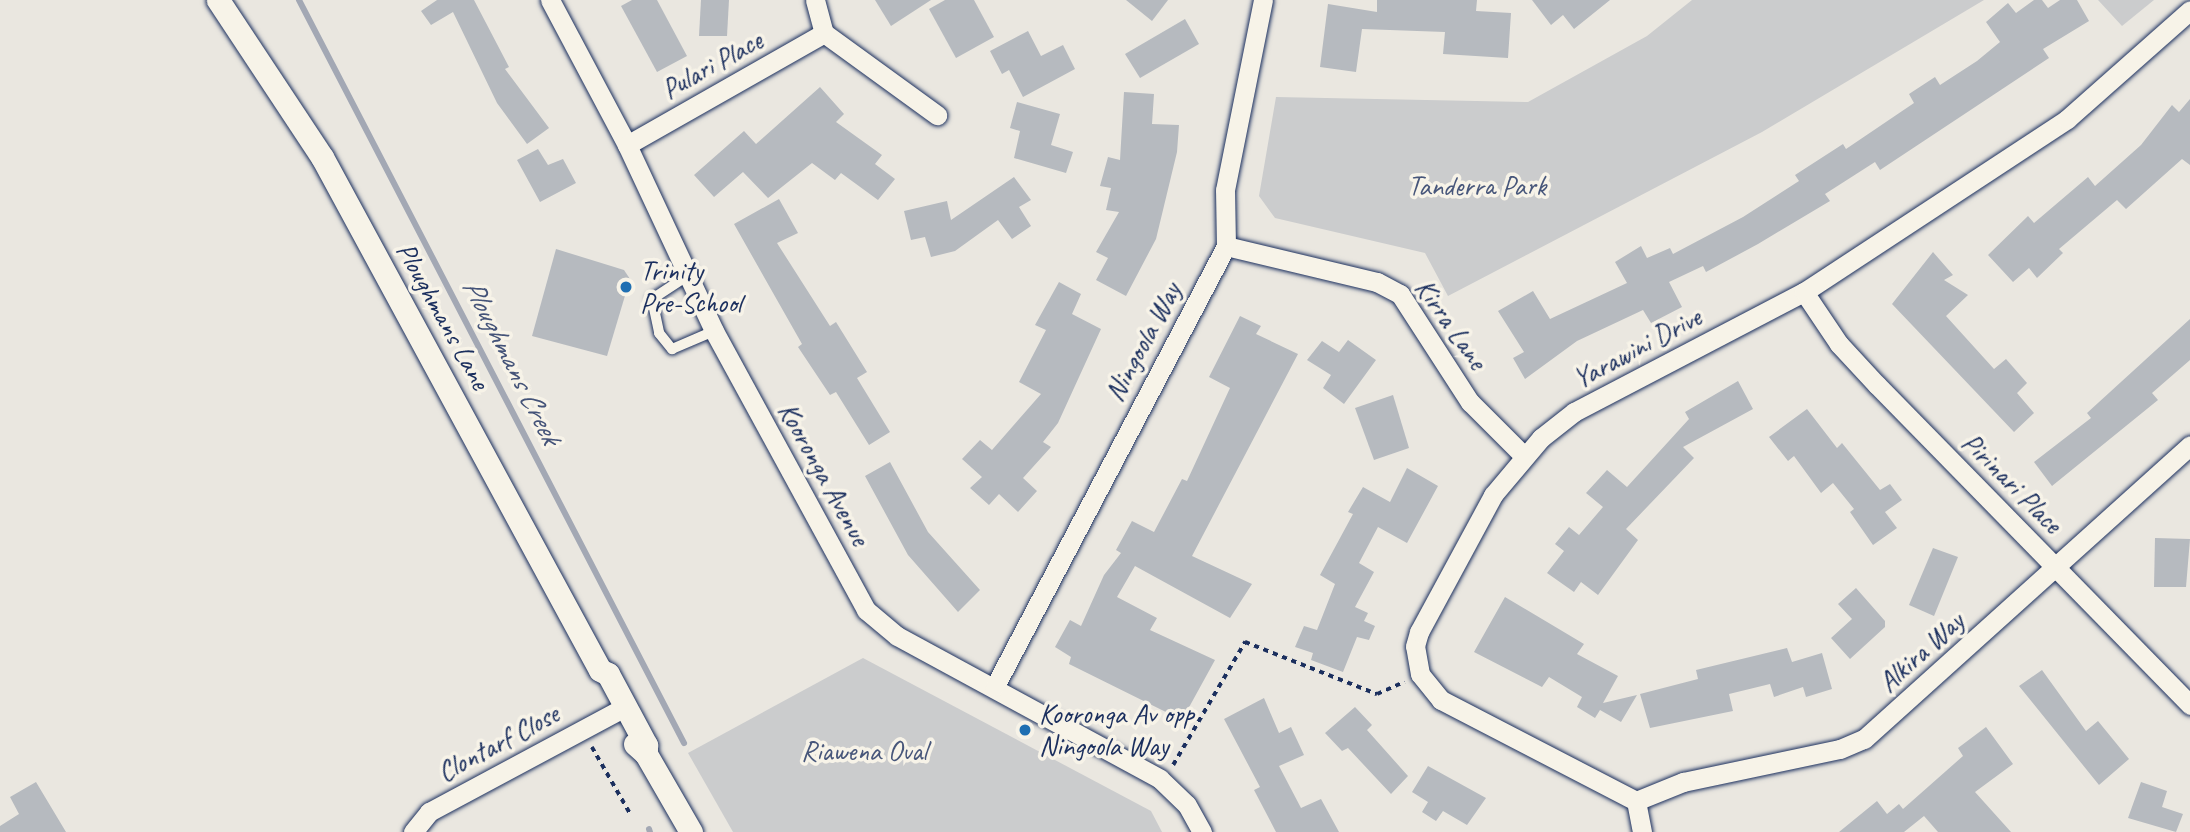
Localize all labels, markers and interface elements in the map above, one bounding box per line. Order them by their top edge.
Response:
street label: Pulari Place [656,24,768,106]
park label: Tanderra Park [1408,169,1546,203]
street label: Ploughmans Lane [389,237,497,395]
place label: Trinity Pre-School [640,254,741,320]
water label: Ploughmans Creek [455,272,569,450]
street label: Kirra Lane [1408,272,1494,376]
street label: Ningoola Way [1098,277,1188,407]
marker: Trinity Pre-School [618,279,634,295]
street label: Yarawini Drive [1567,300,1707,396]
street label: Kooronga Avenue [771,397,877,551]
street label: Pirinari Place [1954,425,2070,541]
street label: Alkira Way [1871,605,1971,699]
street label: Clontarf Close [432,697,564,789]
place label: Kooronga Av opp Ningoola Way [1039,697,1194,763]
marker: Kooronga Av opp Ningoola Way [1017,722,1033,738]
park label: Riawena Oval [800,734,928,768]

